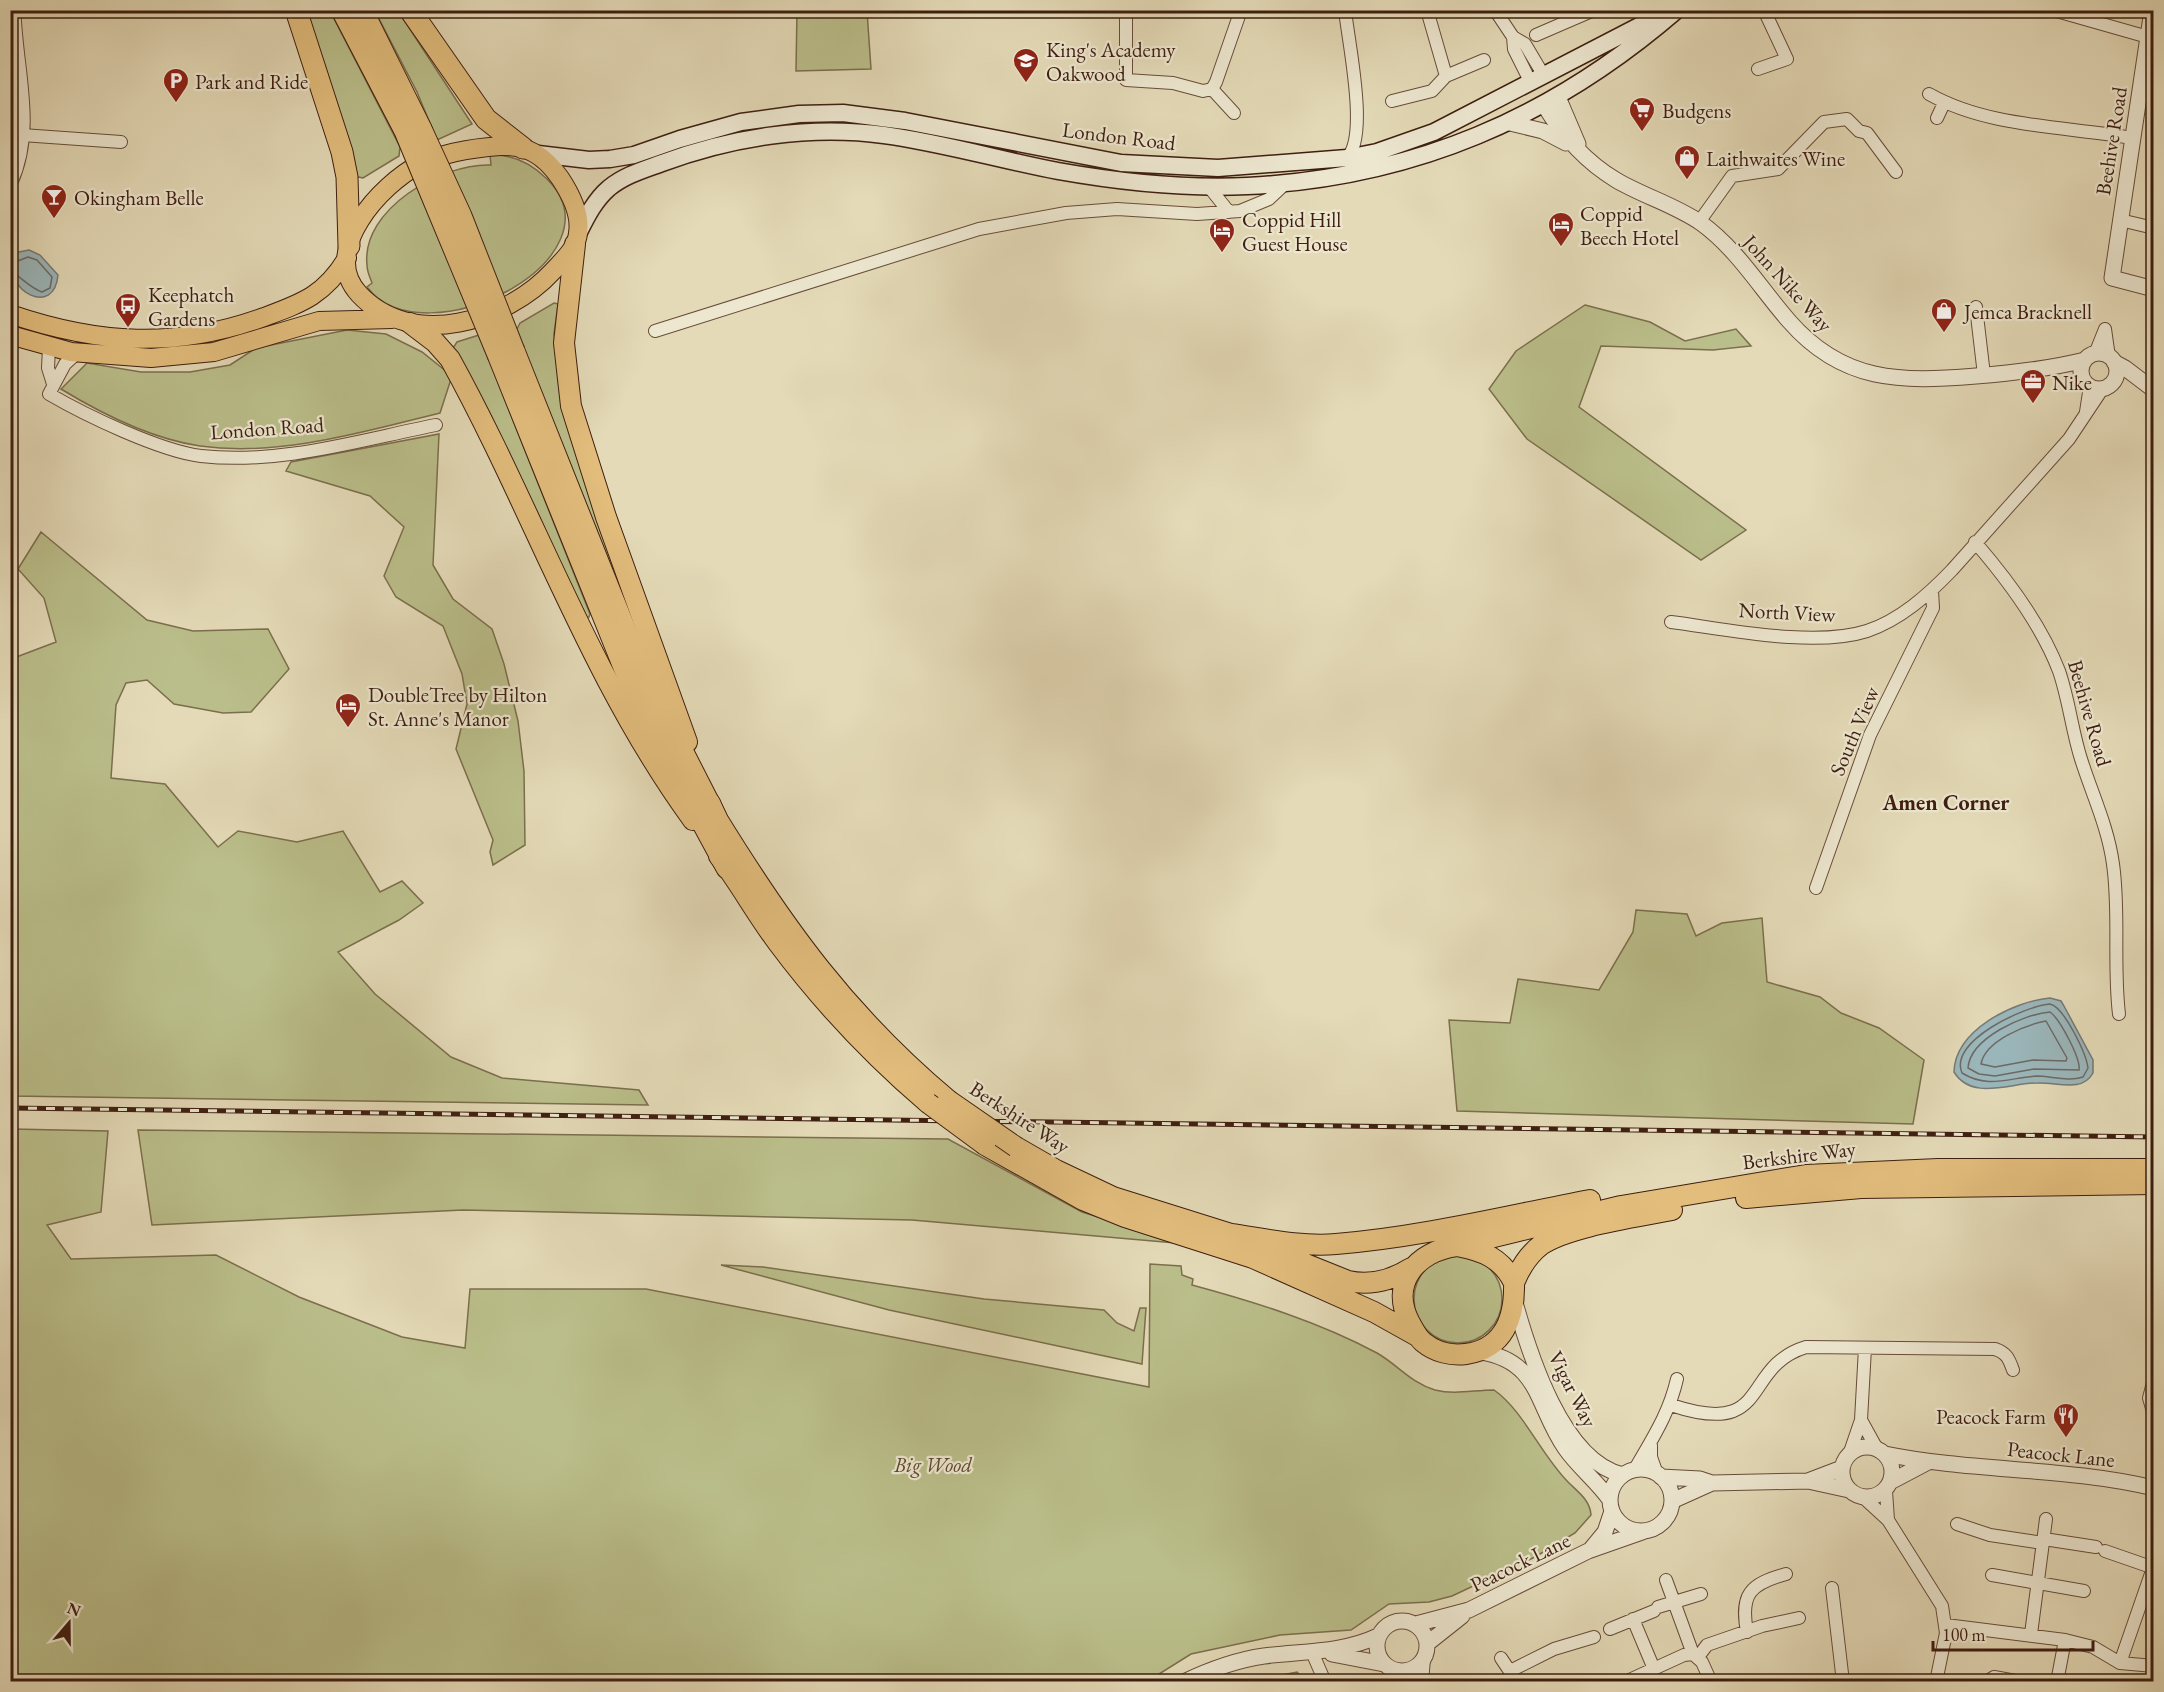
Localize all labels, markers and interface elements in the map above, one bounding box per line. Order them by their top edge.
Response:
place label: King's Academy Oakwood [1046,36,1176,87]
school or university icon: King's Academy Oakwood [1011,46,1041,84]
parking icon: Park and Ride [161,66,191,104]
place label: Park and Ride [195,68,308,95]
street label: Beehive Road [2089,84,2133,197]
supermarket icon: Budgens [1627,95,1657,133]
place label: Budgens [1662,97,1731,124]
street label: London Road [1061,116,1178,156]
shop icon: Laithwaites Wine [1672,143,1702,181]
place label: Laithwaites Wine [1706,145,1845,172]
bar icon: Okingham Belle [39,182,69,220]
place label: Okingham Belle [74,184,204,211]
place label: Coppid Beech Hotel [1580,200,1679,251]
place label: Coppid Hill Guest House [1242,206,1348,257]
hotel icon: Coppid Beech Hotel [1546,210,1576,248]
hotel icon: Coppid Hill Guest House [1207,216,1237,254]
street label: John Nike Way [1736,227,1839,338]
place label: Keephatch Gardens [148,281,234,332]
bus stop icon: Keephatch Gardens [113,291,143,329]
shop icon: Jemca Bracknell [1929,296,1959,334]
place label: Jemca Bracknell [1962,298,2092,325]
office icon: Nike [2018,367,2048,405]
place label: Nike [2052,369,2092,396]
street label: London Road [209,411,325,445]
street label: North View [1738,596,1837,628]
street label: Beehive Road [2062,657,2118,770]
place label: DoubleTree by Hilton St. Anne's Manor [368,681,547,732]
street label: South View [1823,682,1885,780]
hotel icon: DoubleTree by Hilton St. Anne's Manor [333,691,363,729]
district label: Amen Corner [1882,788,2010,817]
street label: Berkshire Way [965,1075,1076,1160]
street label: Berkshire Way [1741,1135,1858,1175]
street label: Vigar Way [1542,1346,1604,1432]
restaurant icon: Peacock Farm [2051,1401,2081,1439]
place label: Peacock Farm [1936,1403,2046,1430]
street label: Peacock Lane [2006,1435,2116,1473]
park label: Big Wood [893,1451,972,1478]
street label: Peacock Lane [1465,1526,1575,1598]
north arrow [39,1593,99,1653]
text: N [64,1597,84,1621]
scale bar [1933,1614,2094,1652]
text: 100 m [1942,1623,1986,1646]

